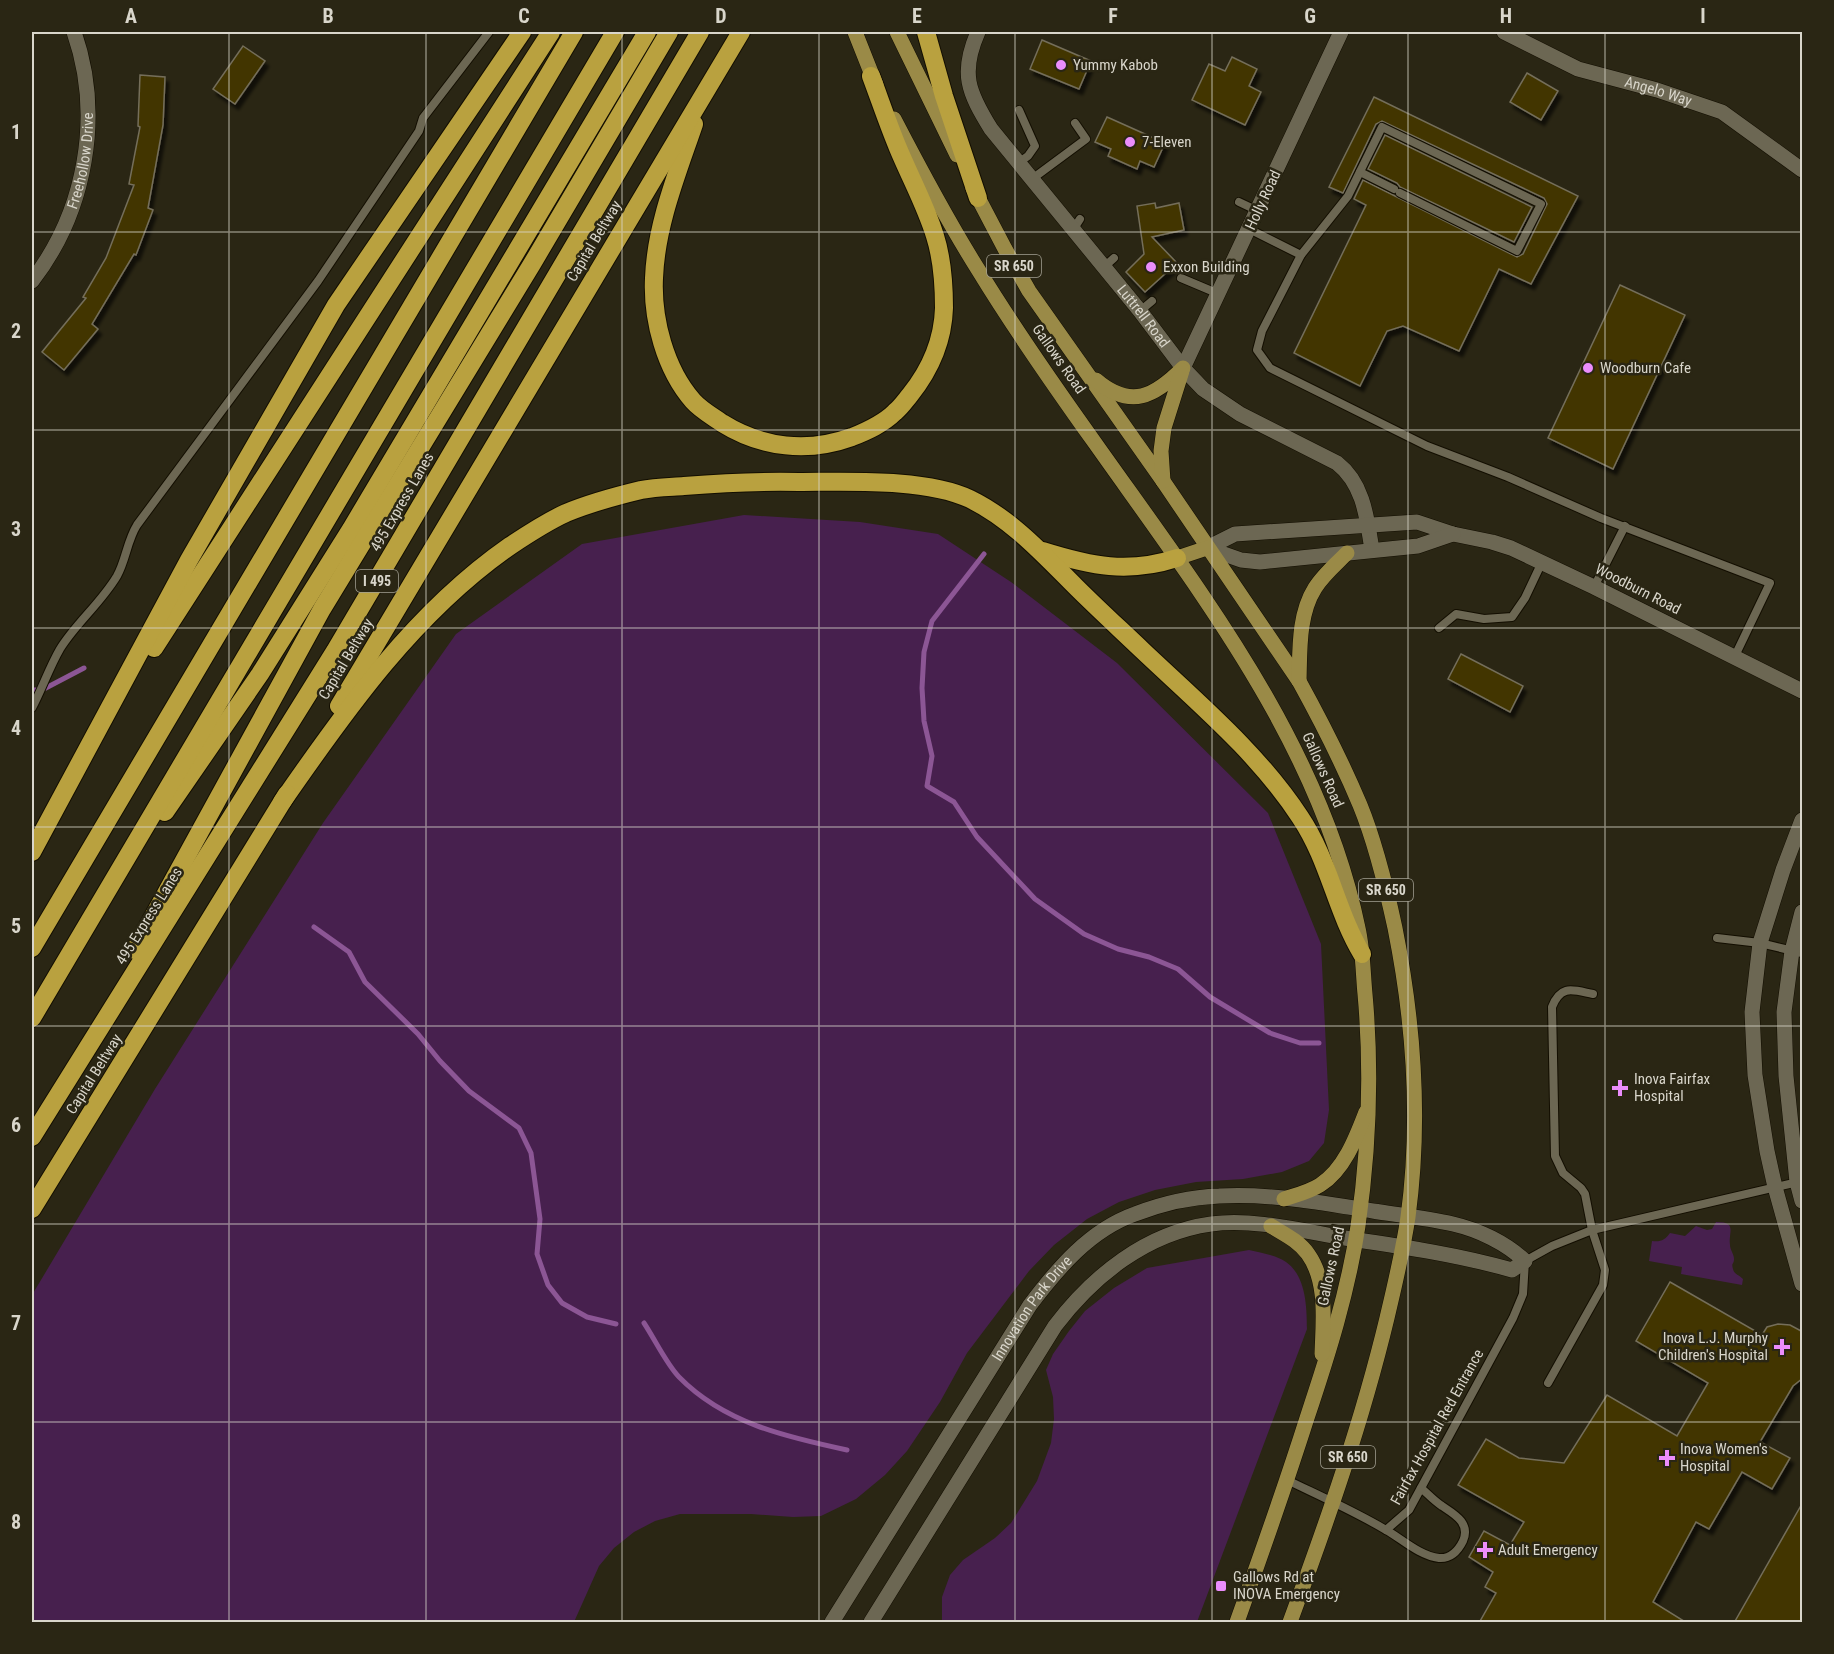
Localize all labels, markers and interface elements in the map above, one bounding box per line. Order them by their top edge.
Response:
text: A [125,4,137,28]
text: B [322,4,334,28]
text: C [518,4,530,28]
text: D [715,4,727,28]
text: E [912,4,922,28]
text: F [1108,4,1118,28]
text: G [1304,4,1316,28]
text: H [1500,4,1512,28]
text: I [1700,4,1706,28]
place label: Yummy Kabob [1073,56,1158,74]
marker: Yummy Kabob [1054,58,1068,72]
street label: Angelo Way [1623,73,1694,110]
street label: Freehollow Drive [63,112,97,211]
text: 1 [11,120,21,144]
place label: 7-Eleven [1142,133,1192,151]
marker: 7-Eleven [1123,135,1137,149]
street label: Holly Road [1241,167,1285,233]
street label: Capital Beltway [563,197,625,285]
road number: SR 650 [987,255,1041,277]
place label: Exxon Building [1163,258,1250,276]
marker: Exxon Building [1144,260,1158,274]
street label: Luttrell Road [1113,281,1173,351]
text: 2 [11,319,21,343]
street label: Gallows Road [1029,321,1089,397]
place label: Woodburn Cafe [1600,359,1691,377]
marker: Woodburn Cafe [1581,361,1595,375]
street label: 495 Express Lanes [366,449,438,555]
text: 3 [11,517,21,541]
street label: Woodburn Road [1592,560,1684,618]
road number: I 495 [356,570,398,592]
street label: Capital Beltway [315,615,377,703]
text: 4 [11,716,21,740]
street label: Gallows Road [1298,730,1348,810]
street label: 495 Express Lanes [112,864,186,968]
road number: SR 650 [1359,879,1413,901]
text: 5 [11,914,21,938]
street label: Capital Beltway [62,1031,126,1117]
place label: Inova Fairfax Hospital [1634,1070,1711,1105]
marker: Inova Fairfax Hospital [1611,1079,1629,1097]
text: 6 [11,1113,21,1137]
street label: Gallows Road [1314,1225,1348,1307]
street label: Innovation Park Drive [988,1252,1076,1364]
text: 7 [11,1311,21,1335]
place label: Inova L.J. Murphy Children's Hospital [1658,1329,1768,1364]
marker: Inova L.J. Murphy Children's Hospital [1773,1338,1791,1356]
street label: Fairfax Hospital Red Entrance [1387,1346,1487,1508]
place label: Inova Women's Hospital [1680,1440,1768,1475]
road number: SR 650 [1321,1446,1375,1468]
marker: Inova Women's Hospital [1658,1449,1676,1467]
text: 8 [11,1510,21,1534]
marker: Adult Emergency [1476,1541,1494,1559]
place label: Adult Emergency [1498,1541,1598,1559]
place label: Gallows Rd at INOVA Emergency [1233,1568,1340,1603]
marker: Gallows Rd at INOVA Emergency [1214,1579,1228,1593]

